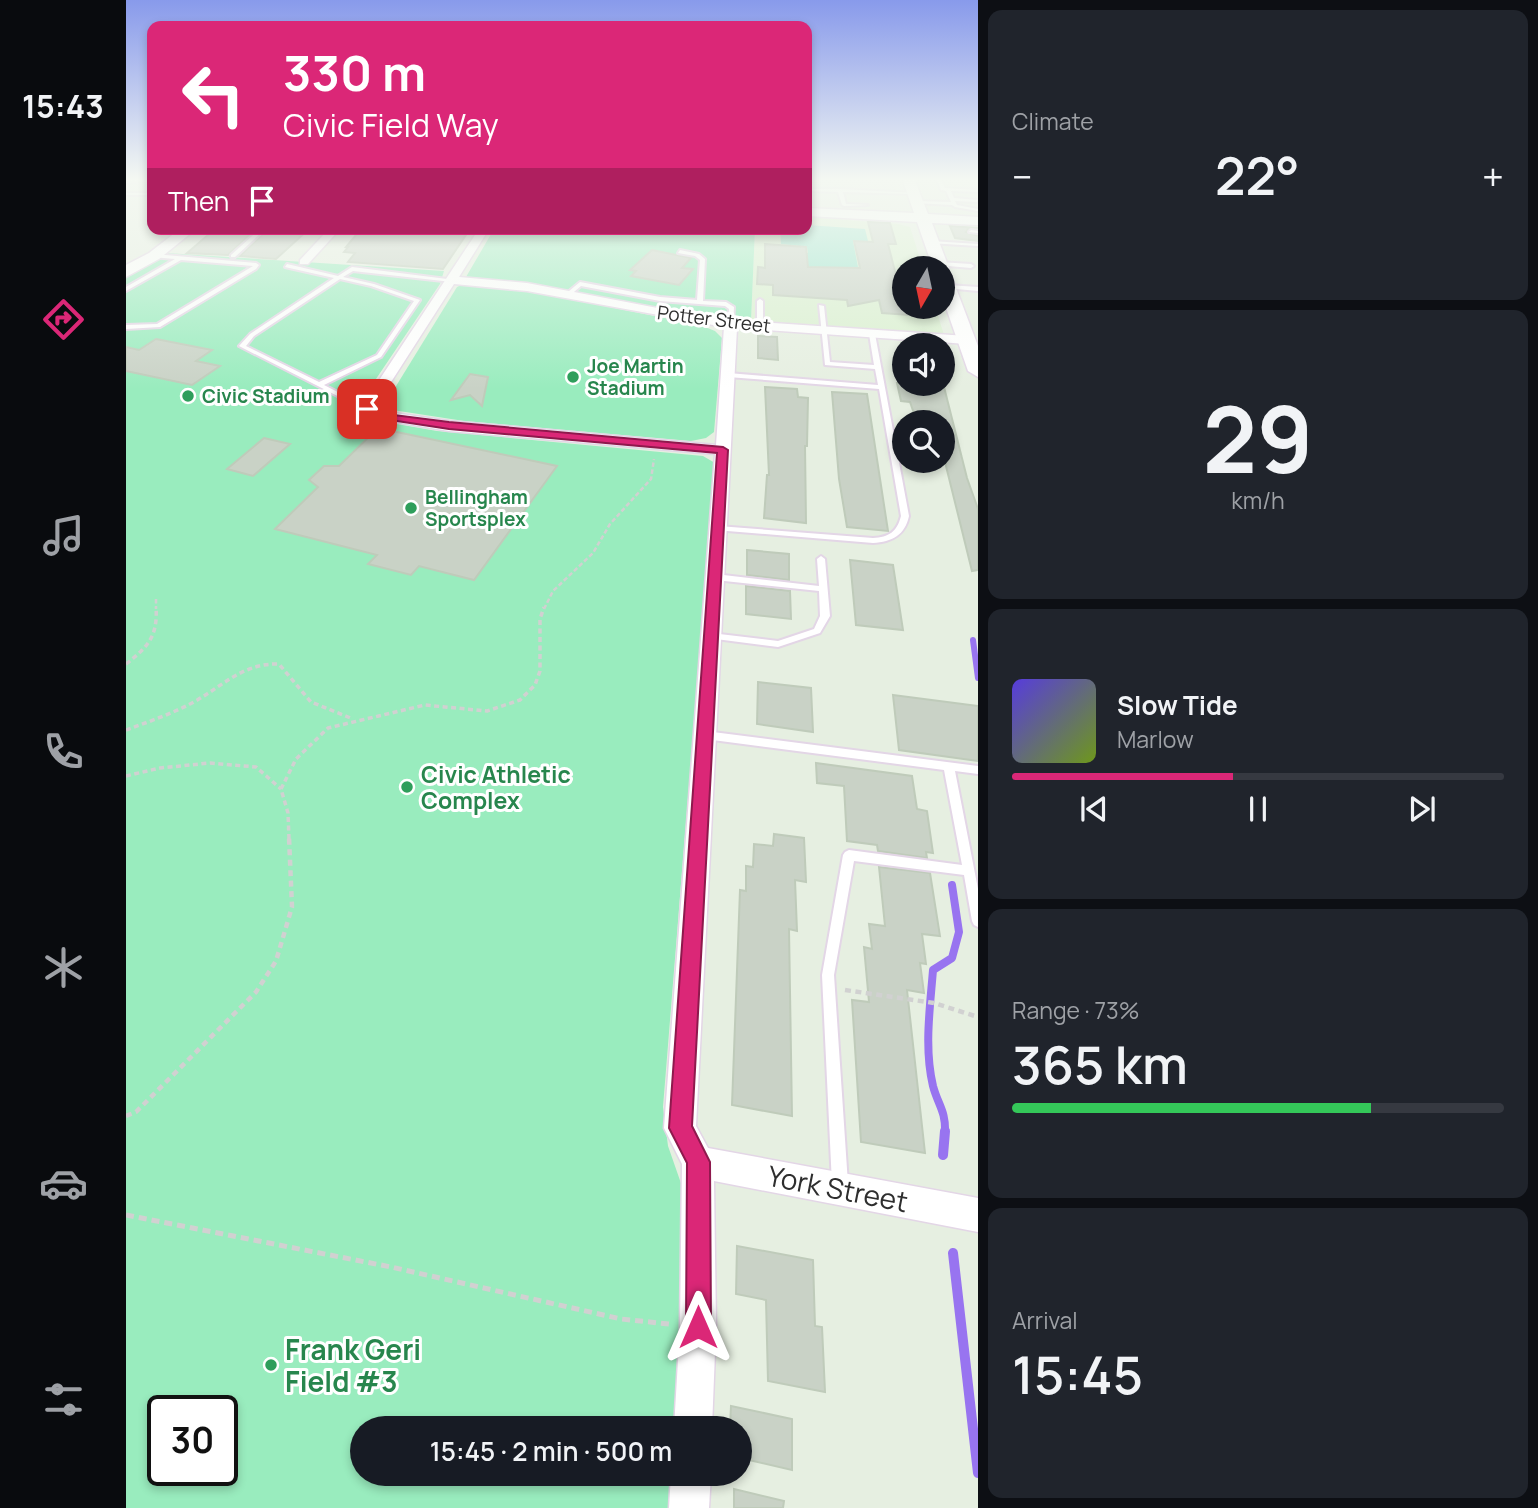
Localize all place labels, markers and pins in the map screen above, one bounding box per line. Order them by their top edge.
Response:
place label: Joe Martin Stadium [587,353,684,401]
marker: Joe Martin Stadium [565,369,581,385]
pin [337,379,397,439]
place label: Civic Stadium [202,383,330,409]
marker: Civic Stadium [180,388,196,404]
place label: Bellingham Sportsplex [425,484,528,532]
marker: Bellingham Sportsplex [403,500,419,516]
place label: Civic Athletic Complex [421,758,571,816]
marker: Civic Athletic Complex [399,779,415,795]
place label: Frank Geri Field #3 [285,1330,421,1400]
marker: Frank Geri Field #3 [263,1357,279,1373]

